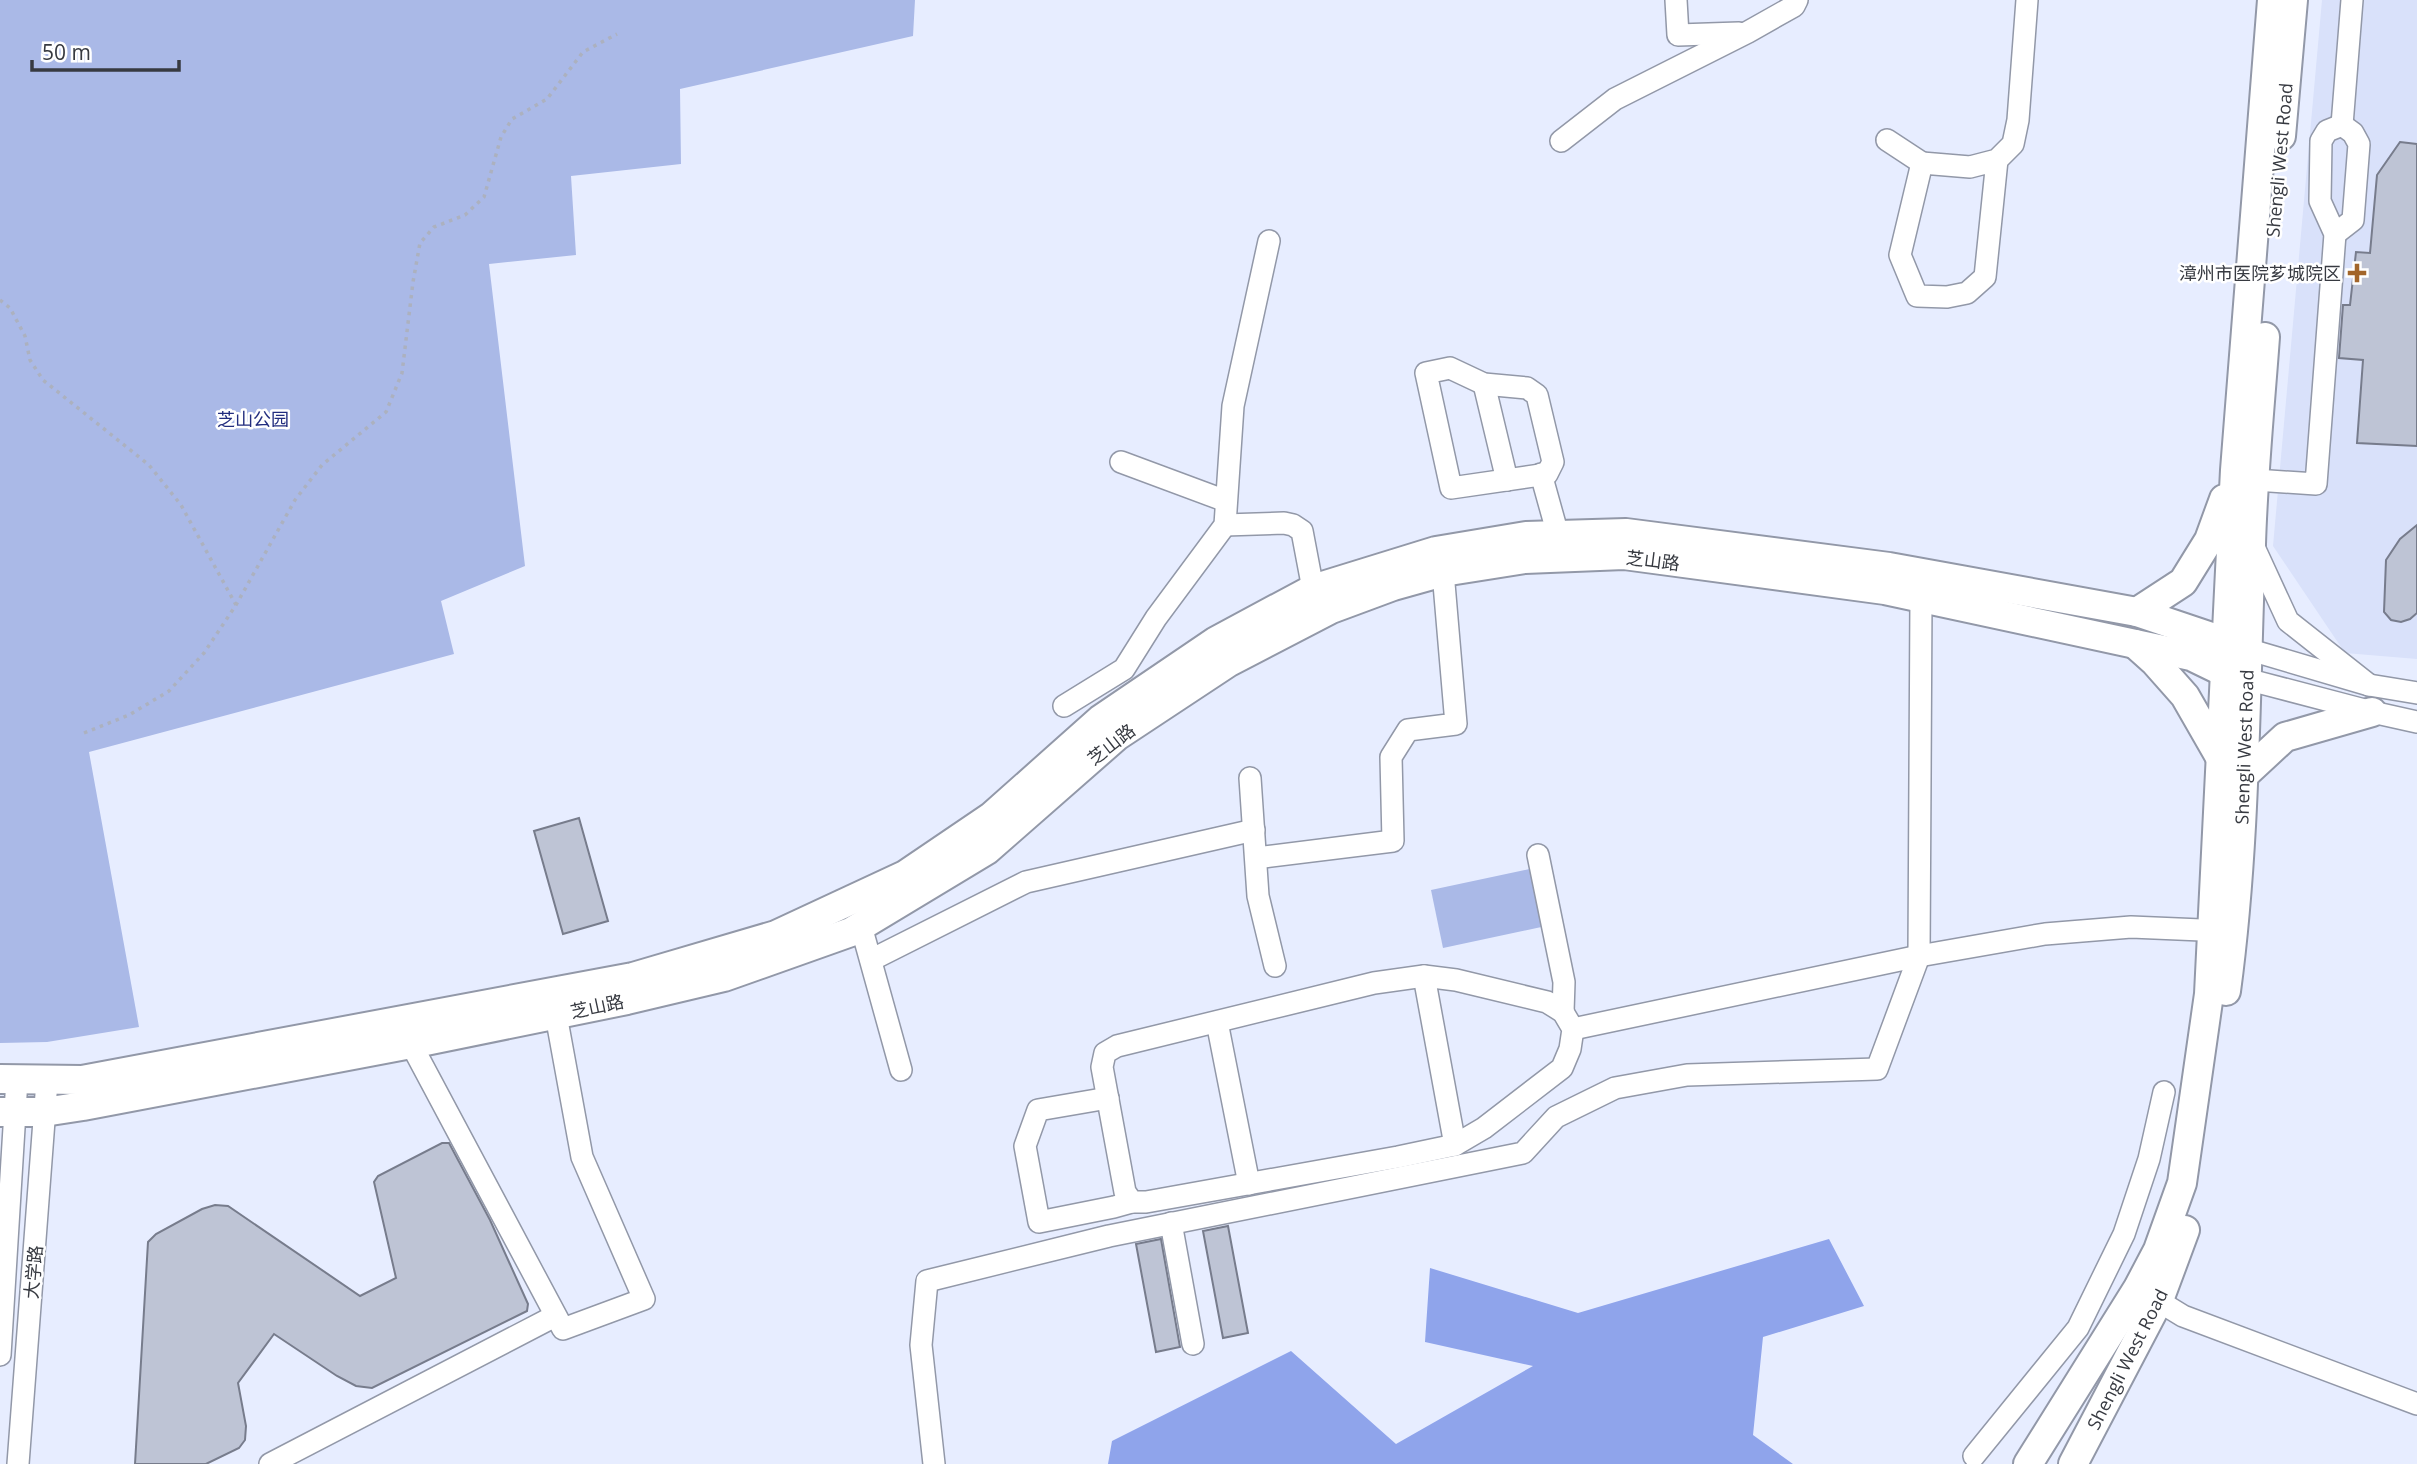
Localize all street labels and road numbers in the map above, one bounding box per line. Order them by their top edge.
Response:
street label: Shengli West Road [2260,82,2298,238]
street label: 芝山路 [1625,545,1681,575]
street label: Shengli West Road [2229,669,2259,825]
street label: 芝山路 [1082,718,1140,770]
street label: 芝山路 [568,989,626,1023]
street label: 大学路 [19,1244,47,1300]
street label: Shengli West Road [2081,1285,2173,1433]

